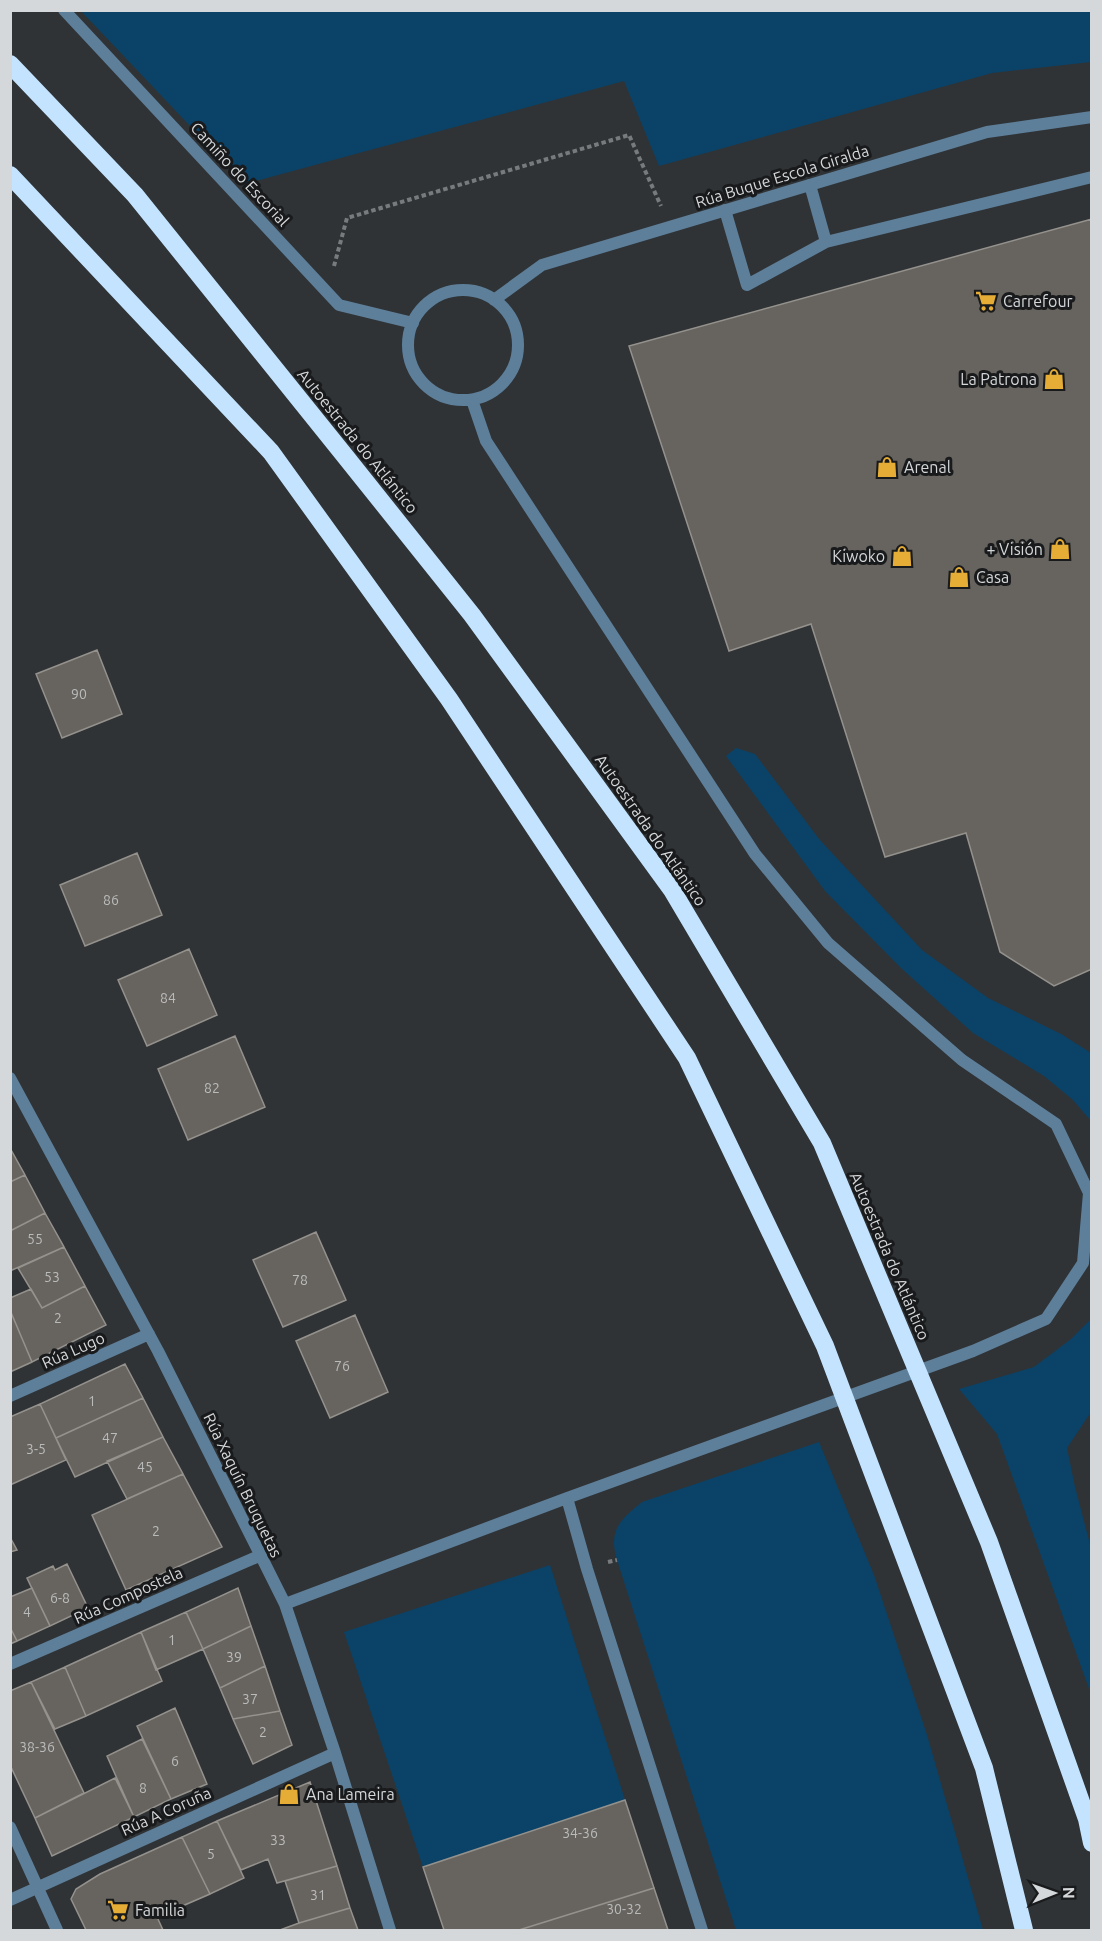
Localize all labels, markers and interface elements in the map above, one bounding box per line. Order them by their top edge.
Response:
street label: Camiño do Escorial [187,118,293,230]
street label: Rúa Buque Escola Giralda [693,141,871,211]
supermarket icon: Carrefour [974,289,998,313]
place label: Carrefour [1003,292,1073,310]
street label: Autoestrada do Atlántico [294,365,422,517]
shop icon: La Patrona [1042,367,1066,391]
place label: La Patrona [960,370,1037,388]
shop icon: Arenal [875,455,899,479]
place label: Arenal [904,458,951,476]
shop icon: + Visión [1048,537,1072,561]
place label: + Visión [986,540,1043,558]
shop icon: Kiwoko [890,544,914,568]
place label: Kiwoko [832,547,885,565]
shop icon: Casa [947,565,971,589]
place label: Casa [976,568,1009,586]
house number: 90 [71,686,87,702]
street label: Autoestrada do Atlántico [592,751,710,909]
house number: 86 [103,892,119,908]
house number: 84 [160,990,176,1006]
house number: 82 [204,1080,220,1096]
street label: Autoestrada do Atlántico [846,1169,934,1343]
house number: 55 [27,1231,43,1247]
house number: 53 [44,1269,60,1285]
house number: 78 [292,1272,308,1288]
house number: 2 [54,1310,62,1326]
street label: Rúa Lugo [39,1328,107,1372]
house number: 76 [334,1358,350,1374]
house number: 1 [88,1393,96,1409]
street label: Rúa Xaquín Bruquetas [200,1410,286,1560]
house number: 47 [102,1430,118,1446]
house number: 3-5 [26,1441,46,1457]
house number: 45 [137,1459,153,1475]
house number: 2 [152,1523,160,1539]
street label: Rúa Compostela [71,1563,185,1627]
house number: 6-8 [50,1590,70,1606]
house number: 4 [23,1604,31,1620]
house number: 1 [168,1632,176,1648]
house number: 39 [226,1649,242,1665]
house number: 37 [242,1691,258,1707]
house number: 2 [259,1724,267,1740]
house number: 38-36 [19,1739,55,1755]
house number: 6 [171,1753,179,1769]
house number: 8 [139,1780,147,1796]
shop icon: Ana Lameira [277,1782,301,1806]
street label: Rúa A Coruña [118,1783,214,1839]
place label: Ana Lameira [306,1785,395,1803]
house number: 34-36 [562,1825,598,1841]
house number: 33 [270,1832,286,1848]
house number: 5 [207,1846,215,1862]
north arrow [1024,1863,1084,1923]
house number: 31 [310,1887,326,1903]
text: N [1060,1887,1078,1899]
supermarket icon: Familia [106,1898,130,1922]
place label: Familia [135,1901,185,1919]
house number: 30-32 [606,1901,642,1917]

